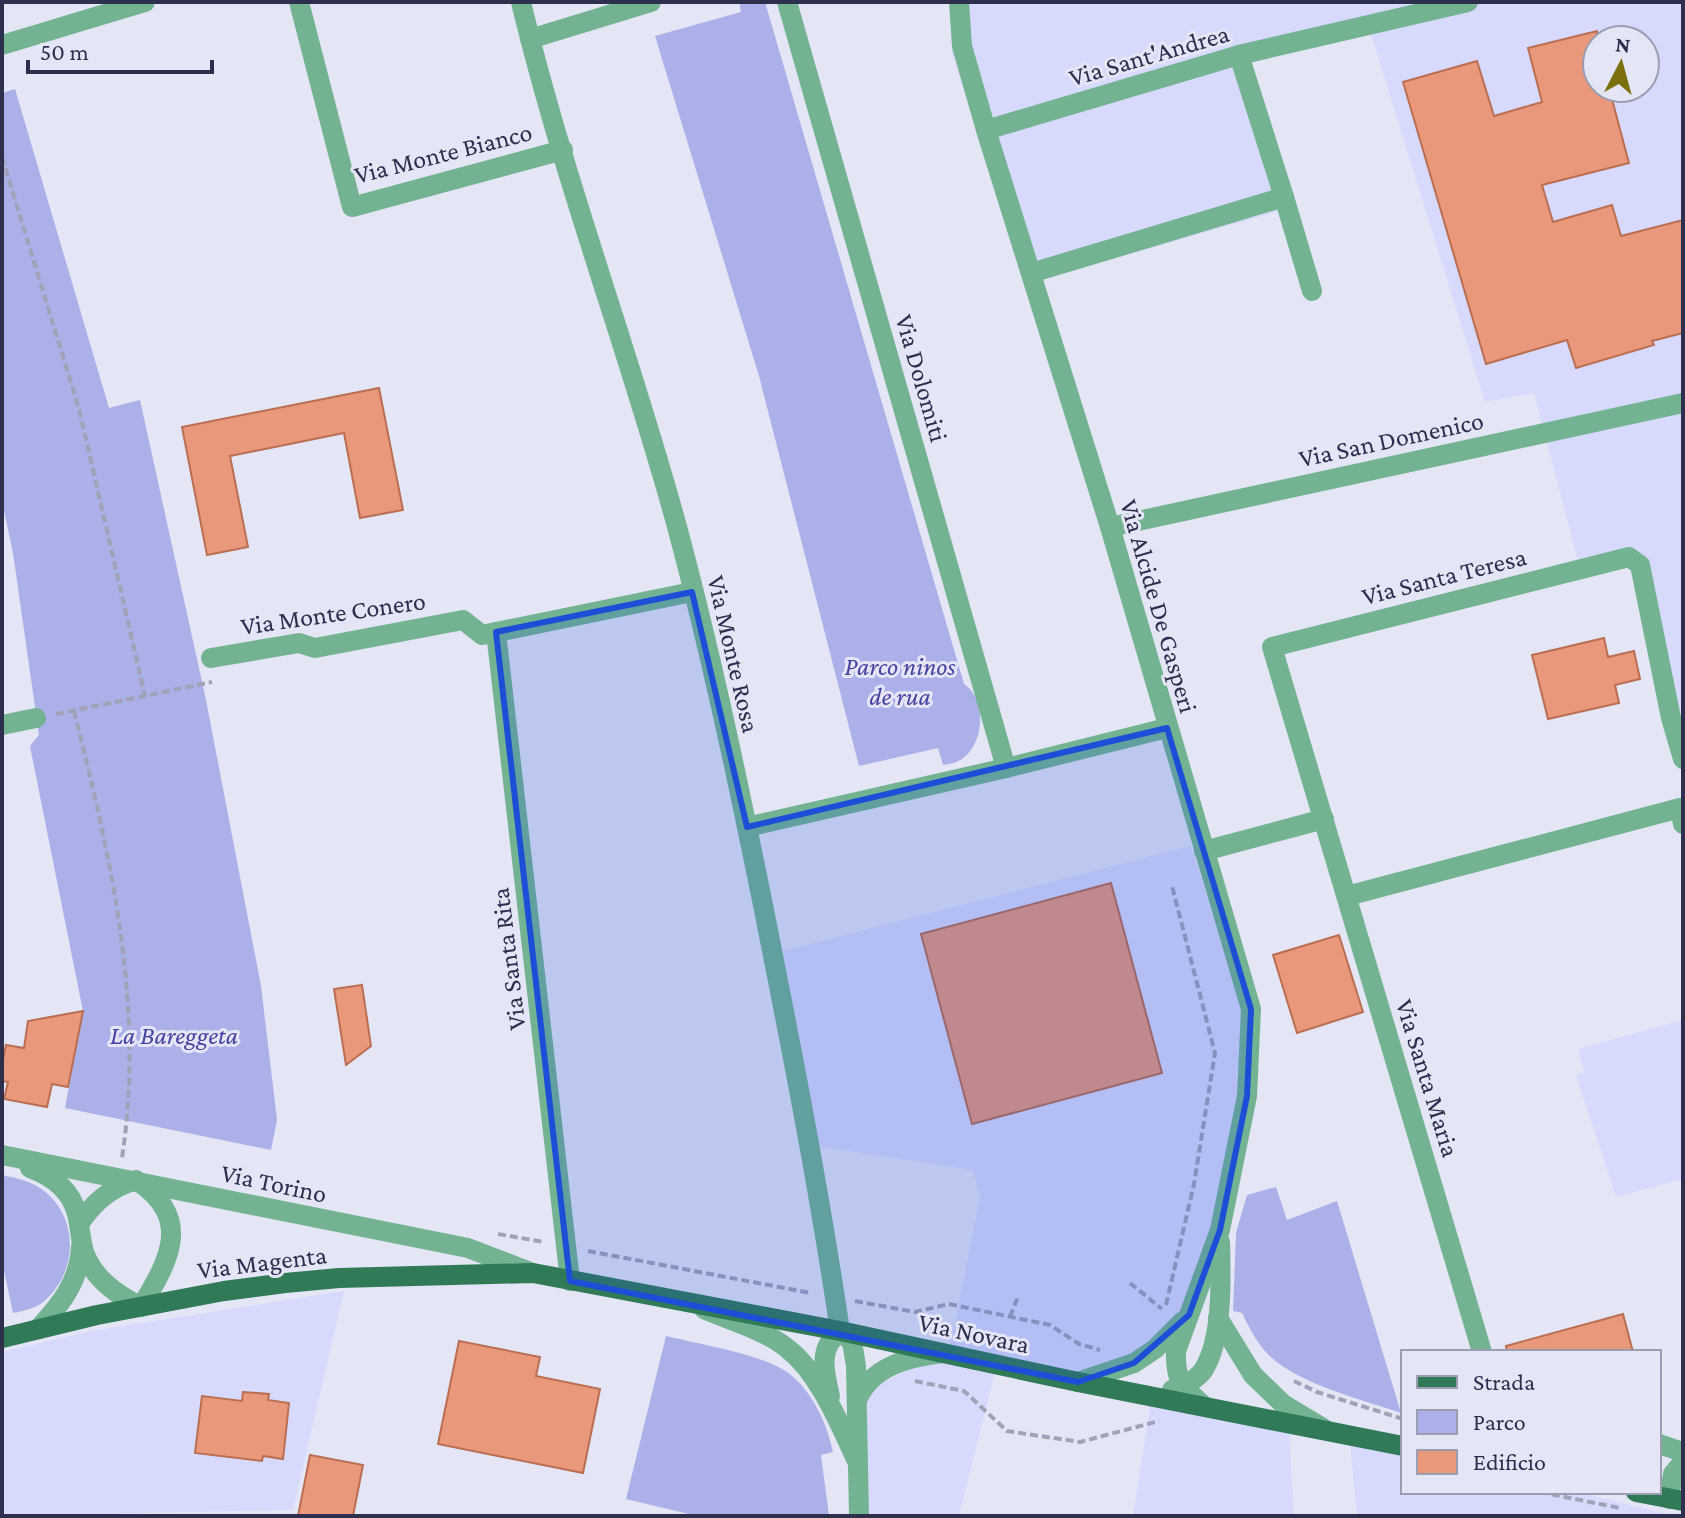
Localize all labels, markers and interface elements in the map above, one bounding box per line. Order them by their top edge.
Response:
street label: Via Sant'Andrea [1066,19,1233,92]
scale bar [28,24,212,74]
north arrow [1581,24,1661,104]
text: N [1614,31,1632,58]
text: 50 m [40,38,89,65]
street label: Via Monte Bianco [351,117,535,190]
street label: Via Dolomiti [889,311,954,445]
street label: Via San Domenico [1296,406,1486,473]
street label: Via Alcide De Gasperi [1114,496,1203,716]
street label: Via Santa Teresa [1359,542,1529,611]
street label: Via Monte Rosa [701,573,766,736]
street label: Via Monte Conero [239,586,427,641]
park label: Parco ninos de rua [845,652,955,711]
street label: Via Santa Rita [485,886,532,1032]
street label: Via Santa Maria [1390,996,1465,1161]
park label: La Bareggeta [110,1021,238,1050]
street label: Via Torino [219,1158,329,1209]
street label: Via Magenta [196,1240,328,1285]
street label: Via Novara [916,1308,1032,1359]
legend [1401,1350,1661,1494]
text: Strada [1473,1368,1535,1395]
text: Parco [1473,1408,1526,1435]
text: Edificio [1473,1448,1546,1475]

